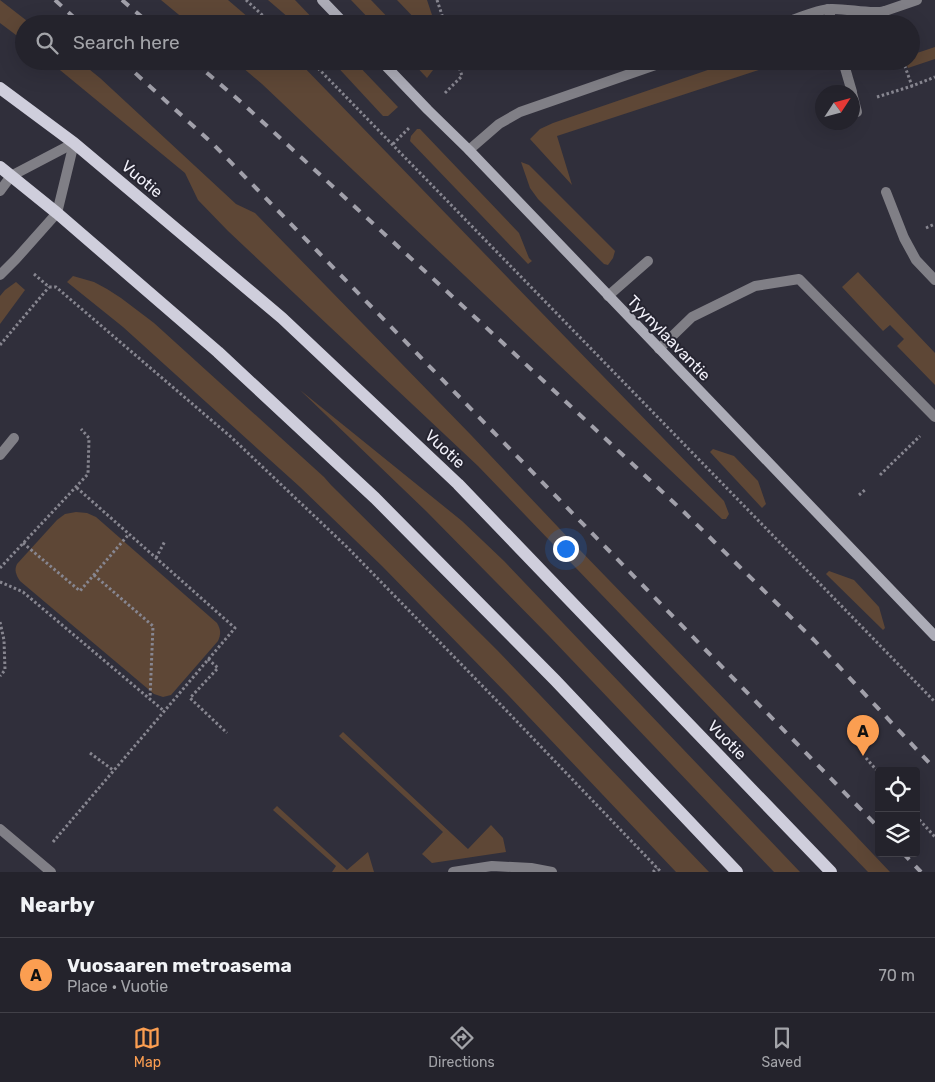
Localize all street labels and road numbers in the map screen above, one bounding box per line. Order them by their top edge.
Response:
street label: Vuotie [118,156,166,202]
street label: Tyynylaavantie [623,291,715,385]
street label: Vuotie [421,426,469,472]
street label: Vuotie [704,716,750,764]

